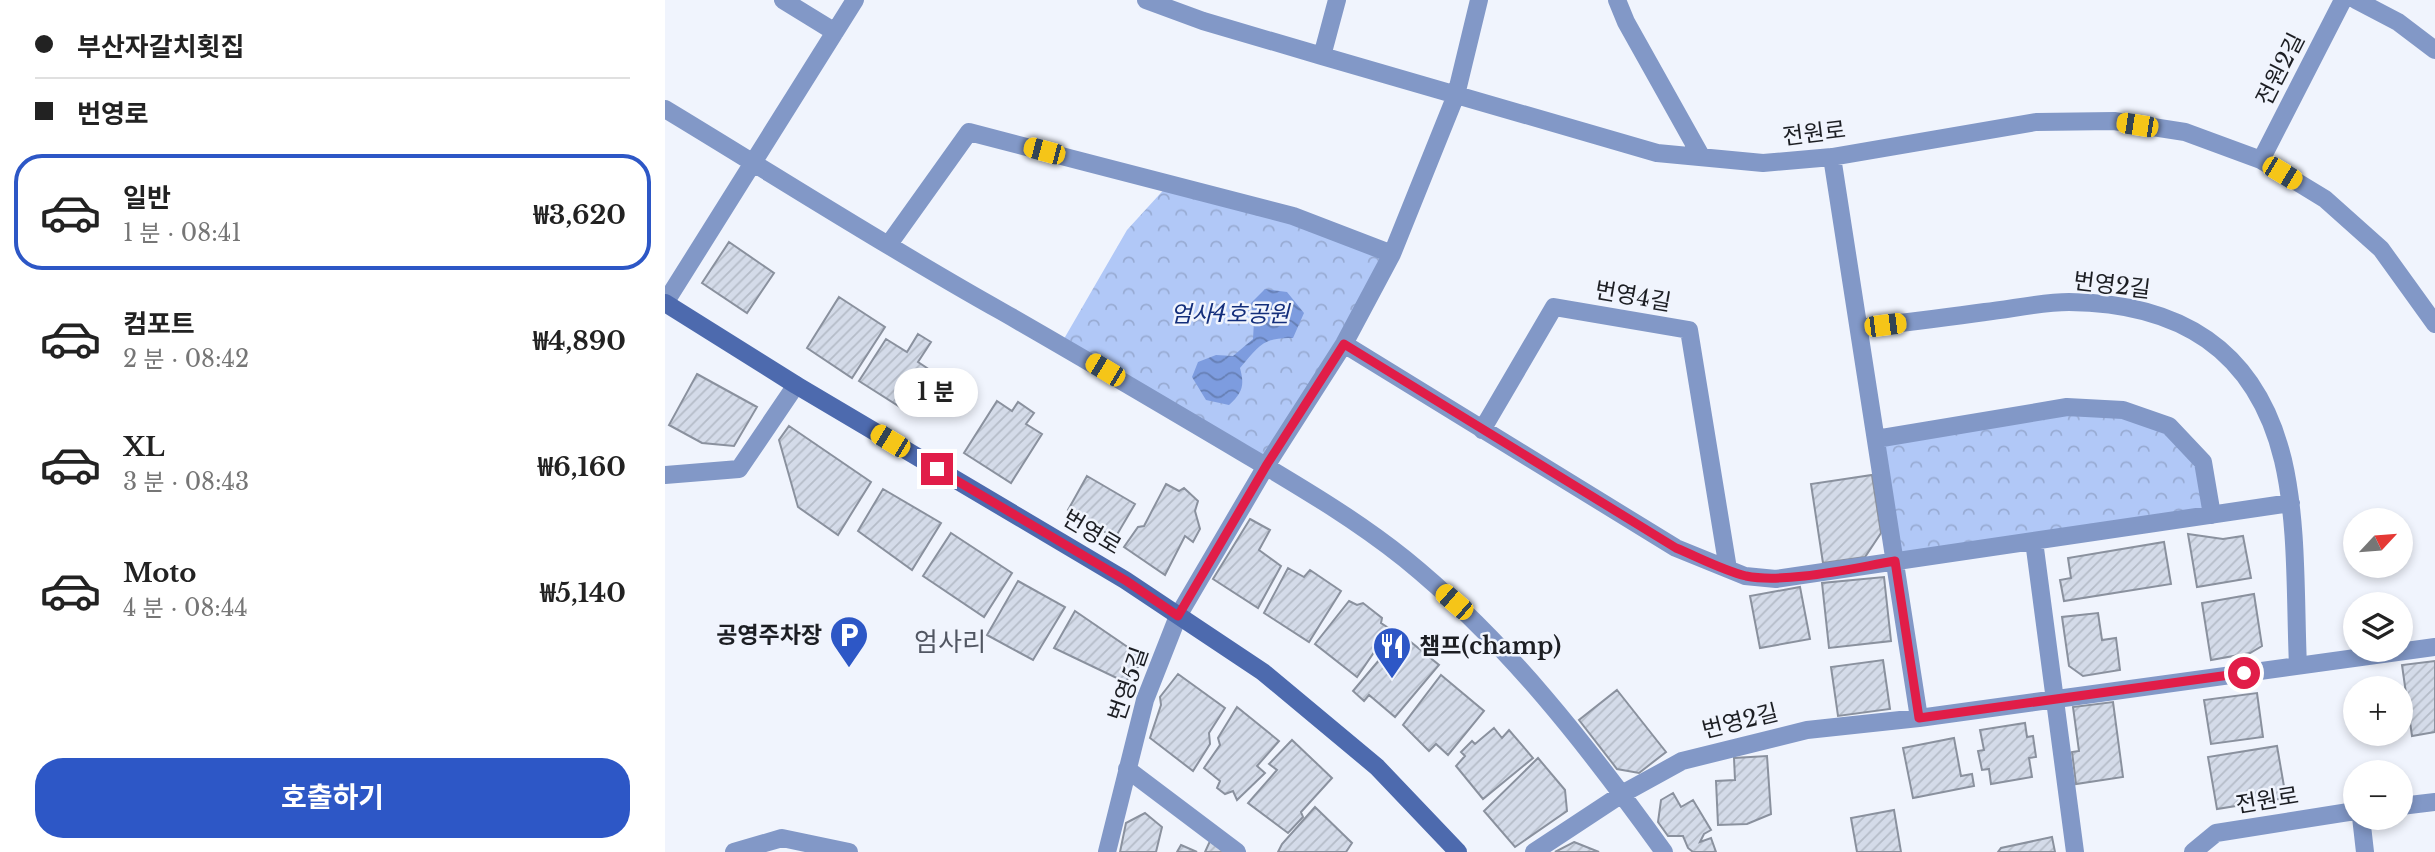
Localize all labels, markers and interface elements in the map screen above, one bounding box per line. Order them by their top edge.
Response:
street label: 전원2길 [2250,28,2310,110]
text: 부산자갈치횟집 [77,31,244,63]
text: 번영로 [77,98,149,130]
car [2115,111,2160,139]
street label: 전원로 [1781,115,1847,151]
car [1021,135,1068,167]
car [2259,153,2306,193]
icon: car [39,181,102,244]
text: 일반 [123,182,171,214]
text: ₩3,620 [534,199,626,231]
text: 1 분 · 08:41 [123,219,241,247]
street label: 번영2길 [2072,266,2152,304]
street label: 번영4길 [1593,276,1673,316]
park label: 엄사4호공원 [1170,300,1291,328]
icon: car [39,307,102,370]
text: 컴포트 [123,308,195,340]
car [1863,312,1908,338]
text: ₩4,890 [533,325,626,357]
text: 2 분 · 08:42 [123,345,249,373]
car [1082,350,1129,390]
callout: 1 분 [895,368,979,416]
text: 1 분 [917,378,955,406]
car [867,421,914,461]
text: XL [123,431,165,463]
icon: car [39,433,102,496]
text: ₩6,160 [538,451,626,483]
route end [921,453,953,485]
text: 3 분 · 08:43 [123,468,249,496]
street label: 번영로 [1058,504,1126,560]
north arrow [2343,508,2413,578]
map controls [2343,508,2413,830]
text: Moto [123,557,196,589]
icon: car [39,559,102,622]
text: ₩5,140 [540,577,626,609]
car [1432,580,1477,624]
button: layers [2343,592,2413,662]
text: 4 분 · 08:44 [123,594,248,622]
parking icon: 공영주차장 [828,614,870,669]
place label: 공영주차장 [716,621,822,649]
restaurant icon: 챔프(champ) [1371,625,1413,680]
district label: 엄사리 [914,626,986,658]
place label: 챔프(champ) [1419,632,1561,660]
street label: 번영5길 [1102,643,1154,725]
route start [2228,657,2260,689]
button: + [2343,676,2413,746]
street label: 번영2길 [1699,698,1781,744]
button: 호출하기 [35,758,630,838]
button: − [2343,760,2413,830]
street label: 전원로 [2233,781,2301,819]

